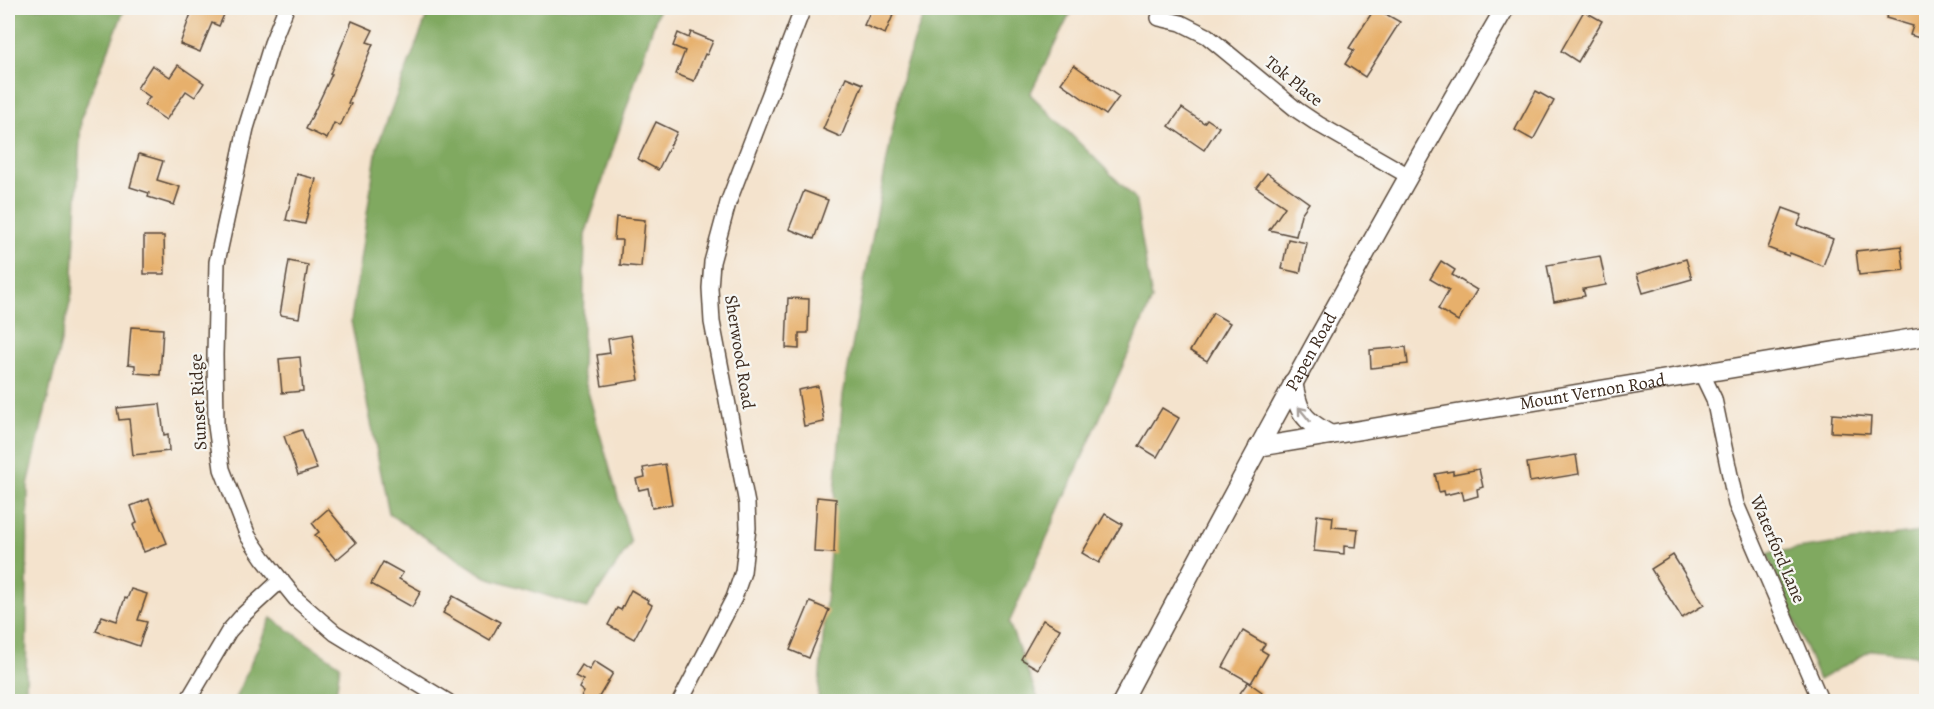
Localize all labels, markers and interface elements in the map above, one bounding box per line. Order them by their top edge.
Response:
street label: Tok Place [1260,50,1328,112]
street label: Sherwood Road [719,293,761,411]
street label: Papen Road [1279,308,1342,395]
street label: Sunset Ridge [183,353,213,451]
street label: Mount Vernon Road [1518,367,1667,415]
one-way arrow [1298,406,1311,422]
street label: Waterford Lane [1744,491,1811,606]

